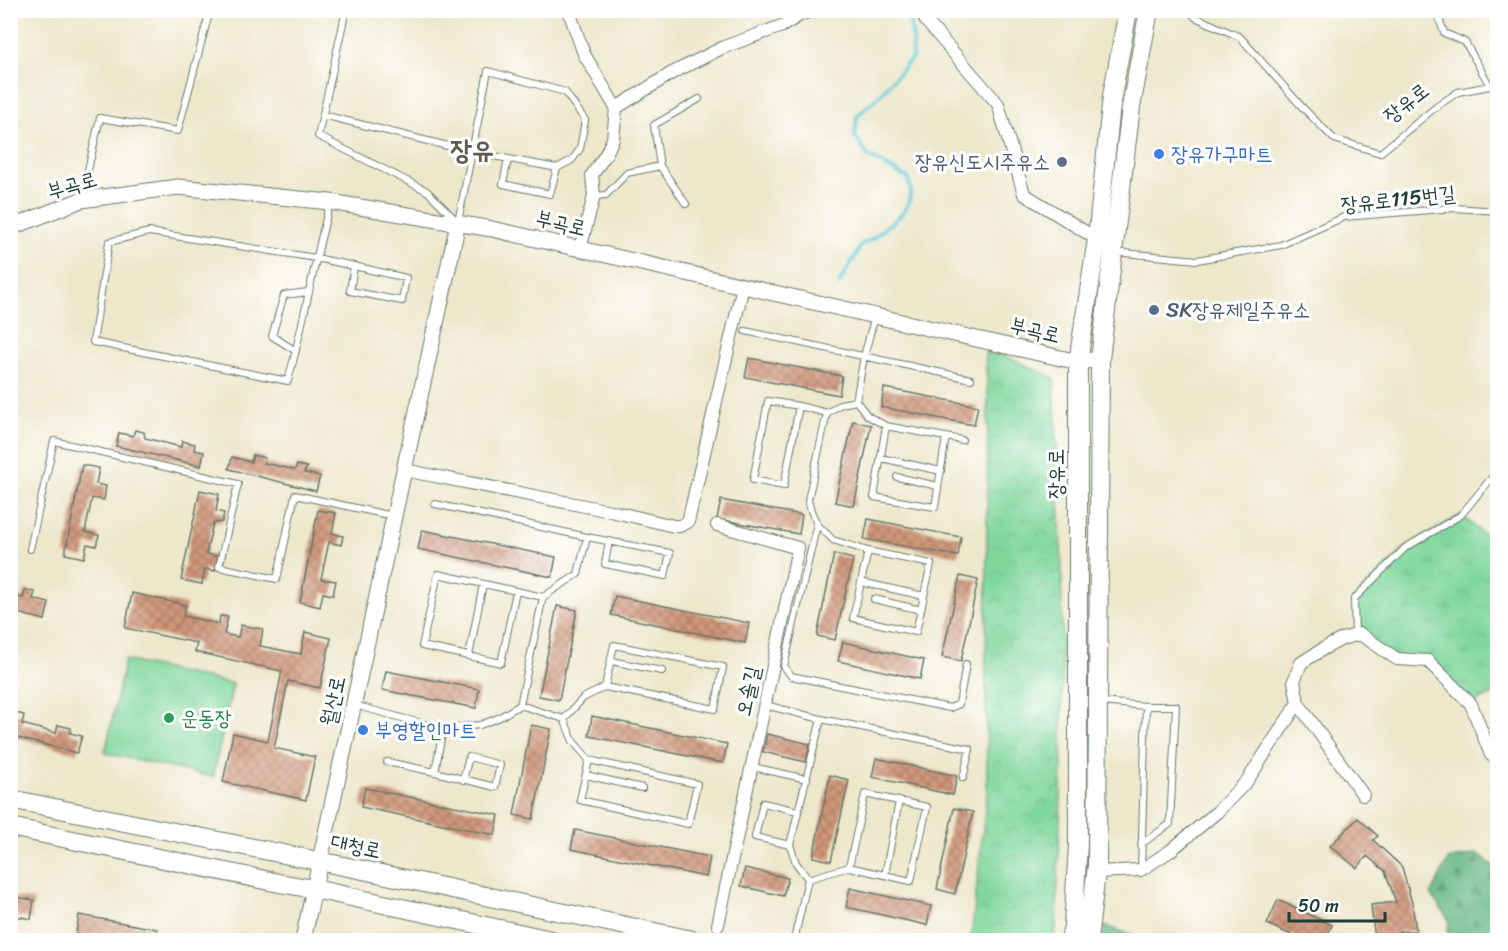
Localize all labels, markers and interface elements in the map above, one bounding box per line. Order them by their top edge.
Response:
street label: 장유로 [1374,72,1438,134]
district label: 장유 [450,126,494,174]
place label: 장유가구마트 [1171,135,1272,173]
place label: 장유신도시주유소 [915,143,1050,181]
marker: 장유가구마트 [1152,147,1166,161]
marker: 장유신도시주유소 [1055,155,1069,169]
street label: 부곡로 [42,160,102,210]
street label: 장유로115번길 [1339,174,1457,224]
street label: 부곡로 [532,199,590,247]
place label: SK장유제일주유소 [1166,291,1310,329]
marker: SK장유제일주유소 [1147,303,1161,317]
street label: 부곡로 [1006,306,1064,354]
street label: 장유로 [1037,449,1075,499]
street label: 오솔길 [724,662,772,720]
street label: 월산로 [309,672,357,730]
place label: 운동장 [181,699,232,737]
marker: 운동장 [162,711,176,725]
place label: 부영할인마트 [375,711,476,749]
marker: 부영할인마트 [356,723,370,737]
street label: 대청로 [327,822,385,870]
scale bar [1289,885,1385,923]
text: 50 m [1298,890,1339,922]

